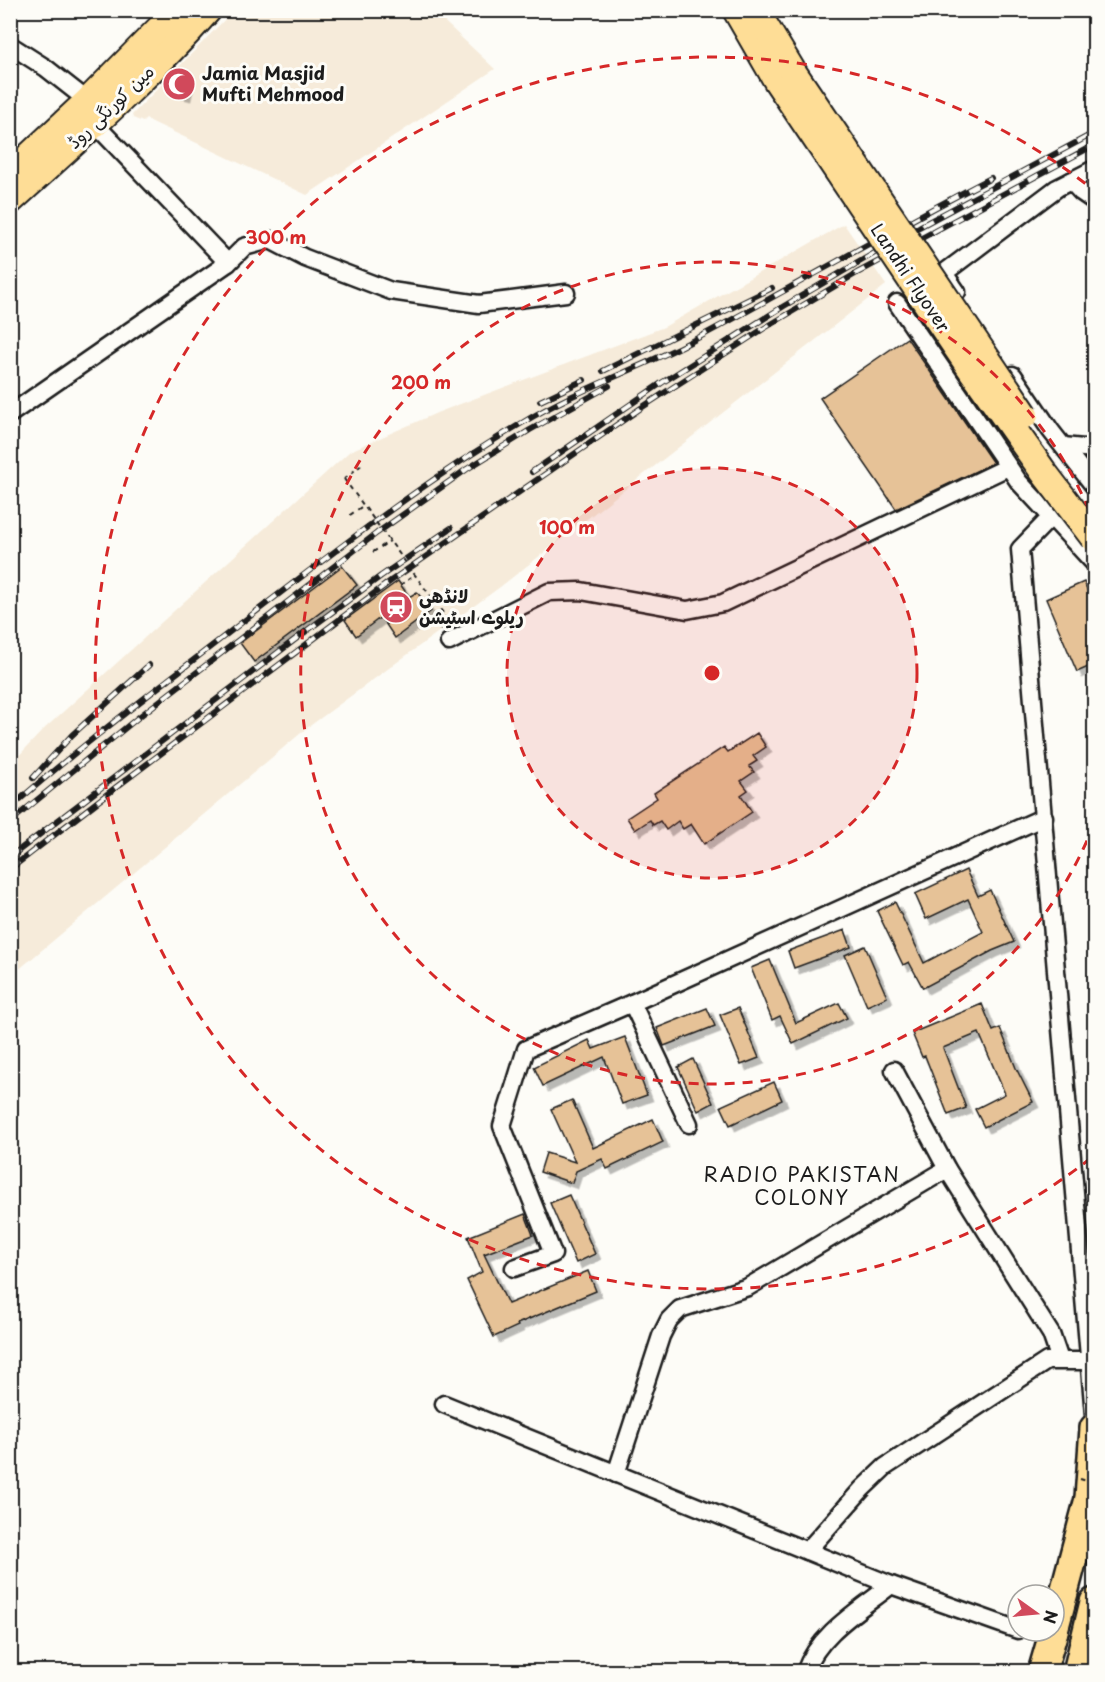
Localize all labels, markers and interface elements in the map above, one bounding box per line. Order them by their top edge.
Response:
street label: مین کورنگی روڈ [61,58,159,154]
place label: Jamia Masjid Mufti Mehmood [202,59,344,107]
mosque icon: Jamia Masjid Mufti Mehmood [161,66,197,102]
street label: Landhi Flyover [865,217,958,338]
text: 300 m [246,223,306,250]
text: 200 m [391,368,451,395]
text: 100 m [539,513,595,540]
place label: لانڈھی ریلوے اسٹیشن [419,582,524,630]
station icon: لانڈھی ریلوے اسٹیشن [378,589,414,625]
centre of rings [702,663,722,683]
district label: RADIO PAKISTAN COLONY [704,1159,900,1212]
north arrow [1006,1583,1066,1643]
text: N [1038,1608,1065,1626]

